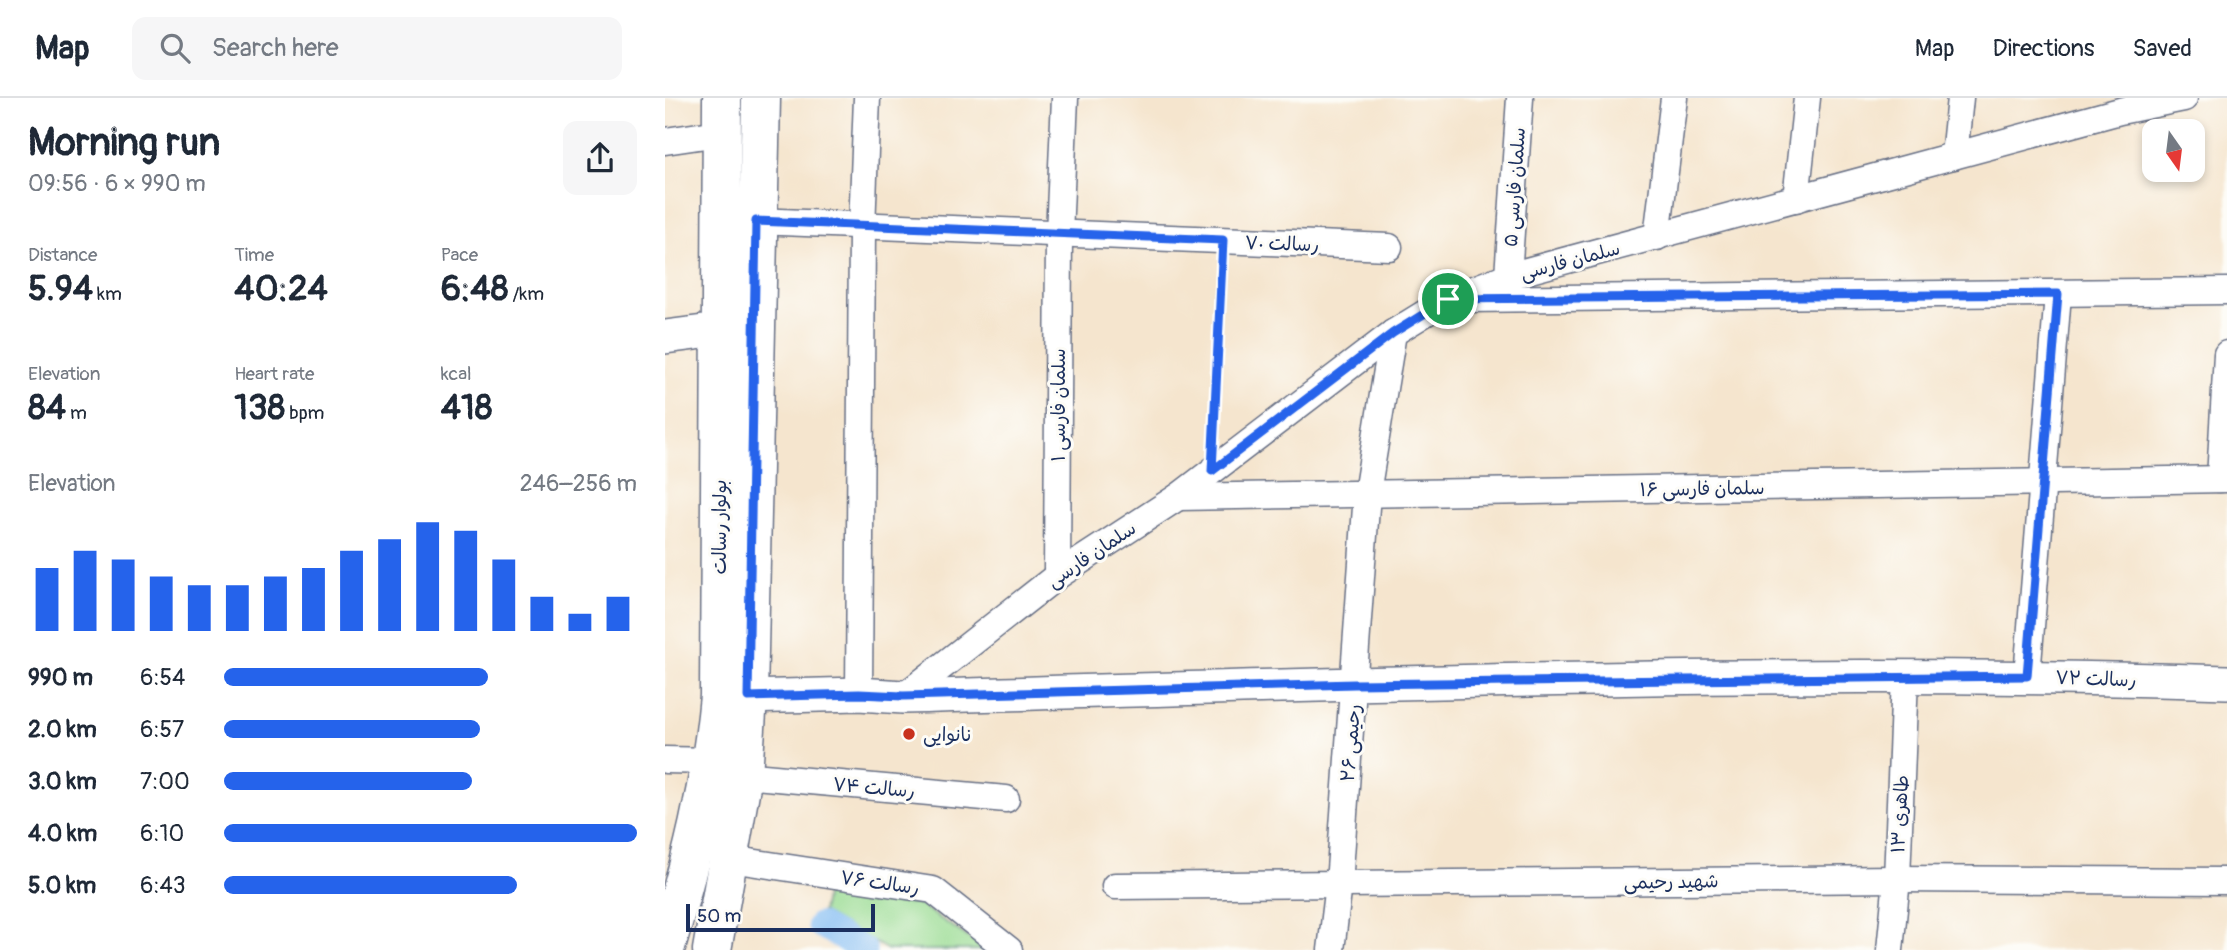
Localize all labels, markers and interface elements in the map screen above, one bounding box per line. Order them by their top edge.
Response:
search box [132,17,622,80]
text: Map [35,28,90,69]
icon: search [156,29,194,67]
text: Search here [212,32,339,64]
text: Map [1915,34,1955,63]
text: Directions [1993,34,2094,63]
text: Saved [2132,34,2192,63]
text: Morning run [28,119,220,167]
north arrow [2142,119,2205,182]
map controls [2142,119,2205,182]
button: share [563,121,637,195]
street label: سلمان فارسی ۵ [1499,127,1531,248]
text: 09:56 · 6 × 990 m [28,169,206,198]
street label: رسالت ۷۰ [1244,231,1320,257]
street label: سلمان فارسی [1518,236,1623,286]
text: Distance [28,243,97,267]
text: Time [234,243,274,267]
text: Pace [441,243,478,267]
text: 5.94 [28,267,93,311]
text: 40:24 [234,267,328,311]
text: 6:48 [441,267,508,311]
pin [1418,269,1478,329]
icon: arrive [1429,280,1467,318]
text: km [93,282,122,306]
text: /km [508,282,544,306]
street label: سلمان فارسی ۱ [1047,348,1071,462]
text: Elevation [28,362,100,386]
text: Heart rate [234,362,314,386]
text: kcal [441,362,472,386]
text: 84 [28,386,66,430]
text: 138 [234,386,285,430]
text: 418 [441,386,492,430]
text: m [66,401,87,425]
text: bpm [285,401,324,425]
text: Elevation [28,469,116,498]
text: 246–256 m [520,469,637,498]
street label: سلمان فارسی ۱۶ [1639,476,1765,502]
street label: بولوار رسالت [708,480,732,574]
street label: سلمان فارسی [1042,516,1141,593]
text: 990 m [28,663,93,692]
text: 6:54 [140,663,185,692]
street label: رسالت ۷۲ [2055,666,2137,692]
street label: رحیمی ۲۶ [1336,703,1366,783]
text: 2.0 km [28,715,97,744]
text: 6:57 [140,715,184,744]
place label: نانوایی [923,723,972,747]
marker: نانوایی [901,726,917,742]
text: 3.0 km [28,767,97,796]
text: 7:00 [140,767,190,796]
street label: رسالت ۷۴ [832,772,916,804]
street label: طاهری ۱۳ [1886,774,1914,854]
text: 4.0 km [28,819,97,848]
text: 6:10 [140,819,184,848]
street label: رسالت ۷۶ [839,866,921,900]
street label: شهید رحیمی [1623,869,1719,895]
text: 5.0 km [28,871,96,900]
text: 6:43 [140,871,186,900]
scale bar [686,901,875,933]
text: 50 m [697,904,741,928]

